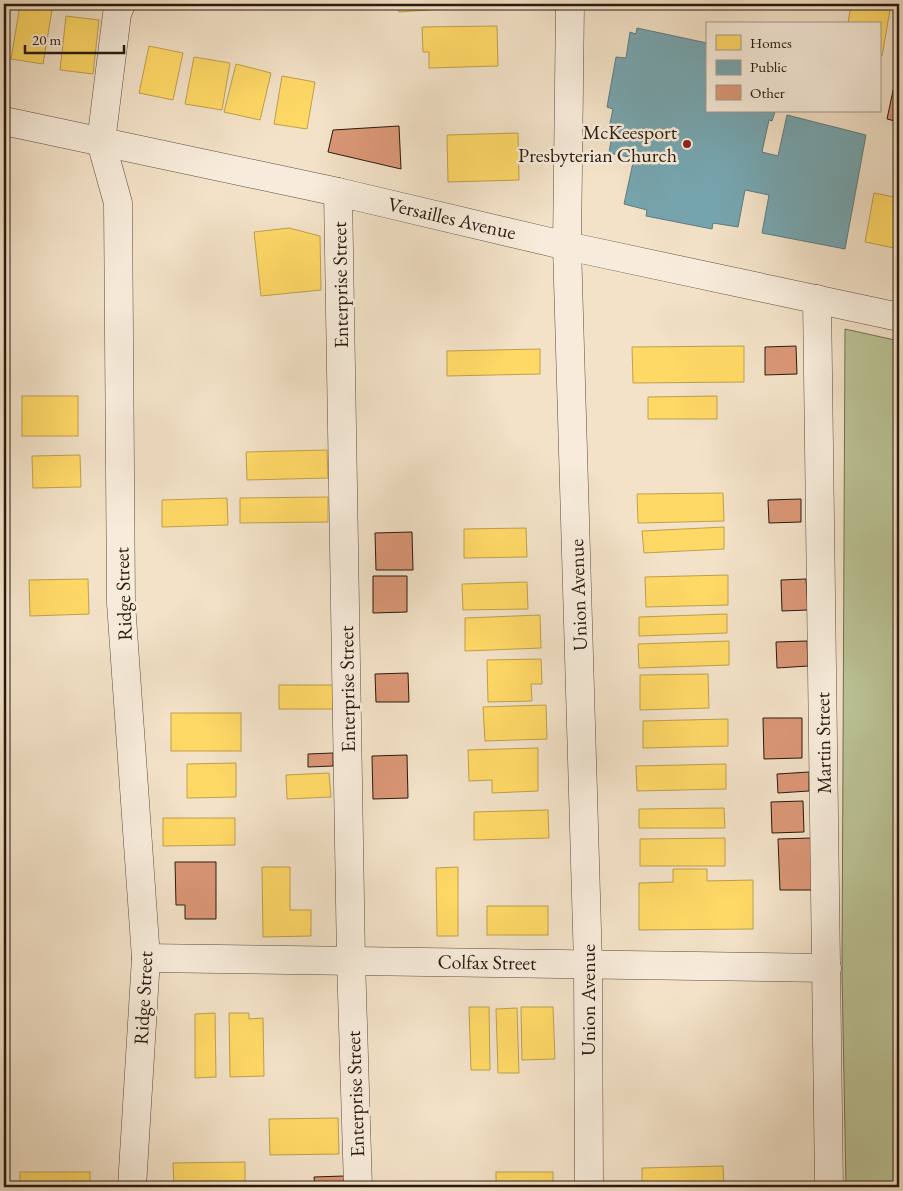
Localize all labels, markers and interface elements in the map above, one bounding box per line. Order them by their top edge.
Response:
scale bar [25,22,124,54]
legend [706,22,880,112]
text: 20 m [32,30,61,49]
text: Homes [750,33,792,52]
text: Public [750,57,787,76]
text: Other [750,83,785,102]
place label: McKeesport Presbyterian Church [518,119,678,168]
marker: McKeesport Presbyterian Church [681,138,693,150]
street label: Versailles Avenue [385,191,519,245]
street label: Enterprise Street [326,221,354,349]
street label: Union Avenue [563,538,593,651]
street label: Ridge Street [108,546,138,641]
street label: Enterprise Street [333,625,361,753]
street label: Martin Street [809,691,837,794]
street label: Union Avenue [575,944,601,1056]
street label: Colfax Street [437,948,537,976]
street label: Ridge Street [128,950,158,1045]
street label: Enterprise Street [340,1029,370,1158]

